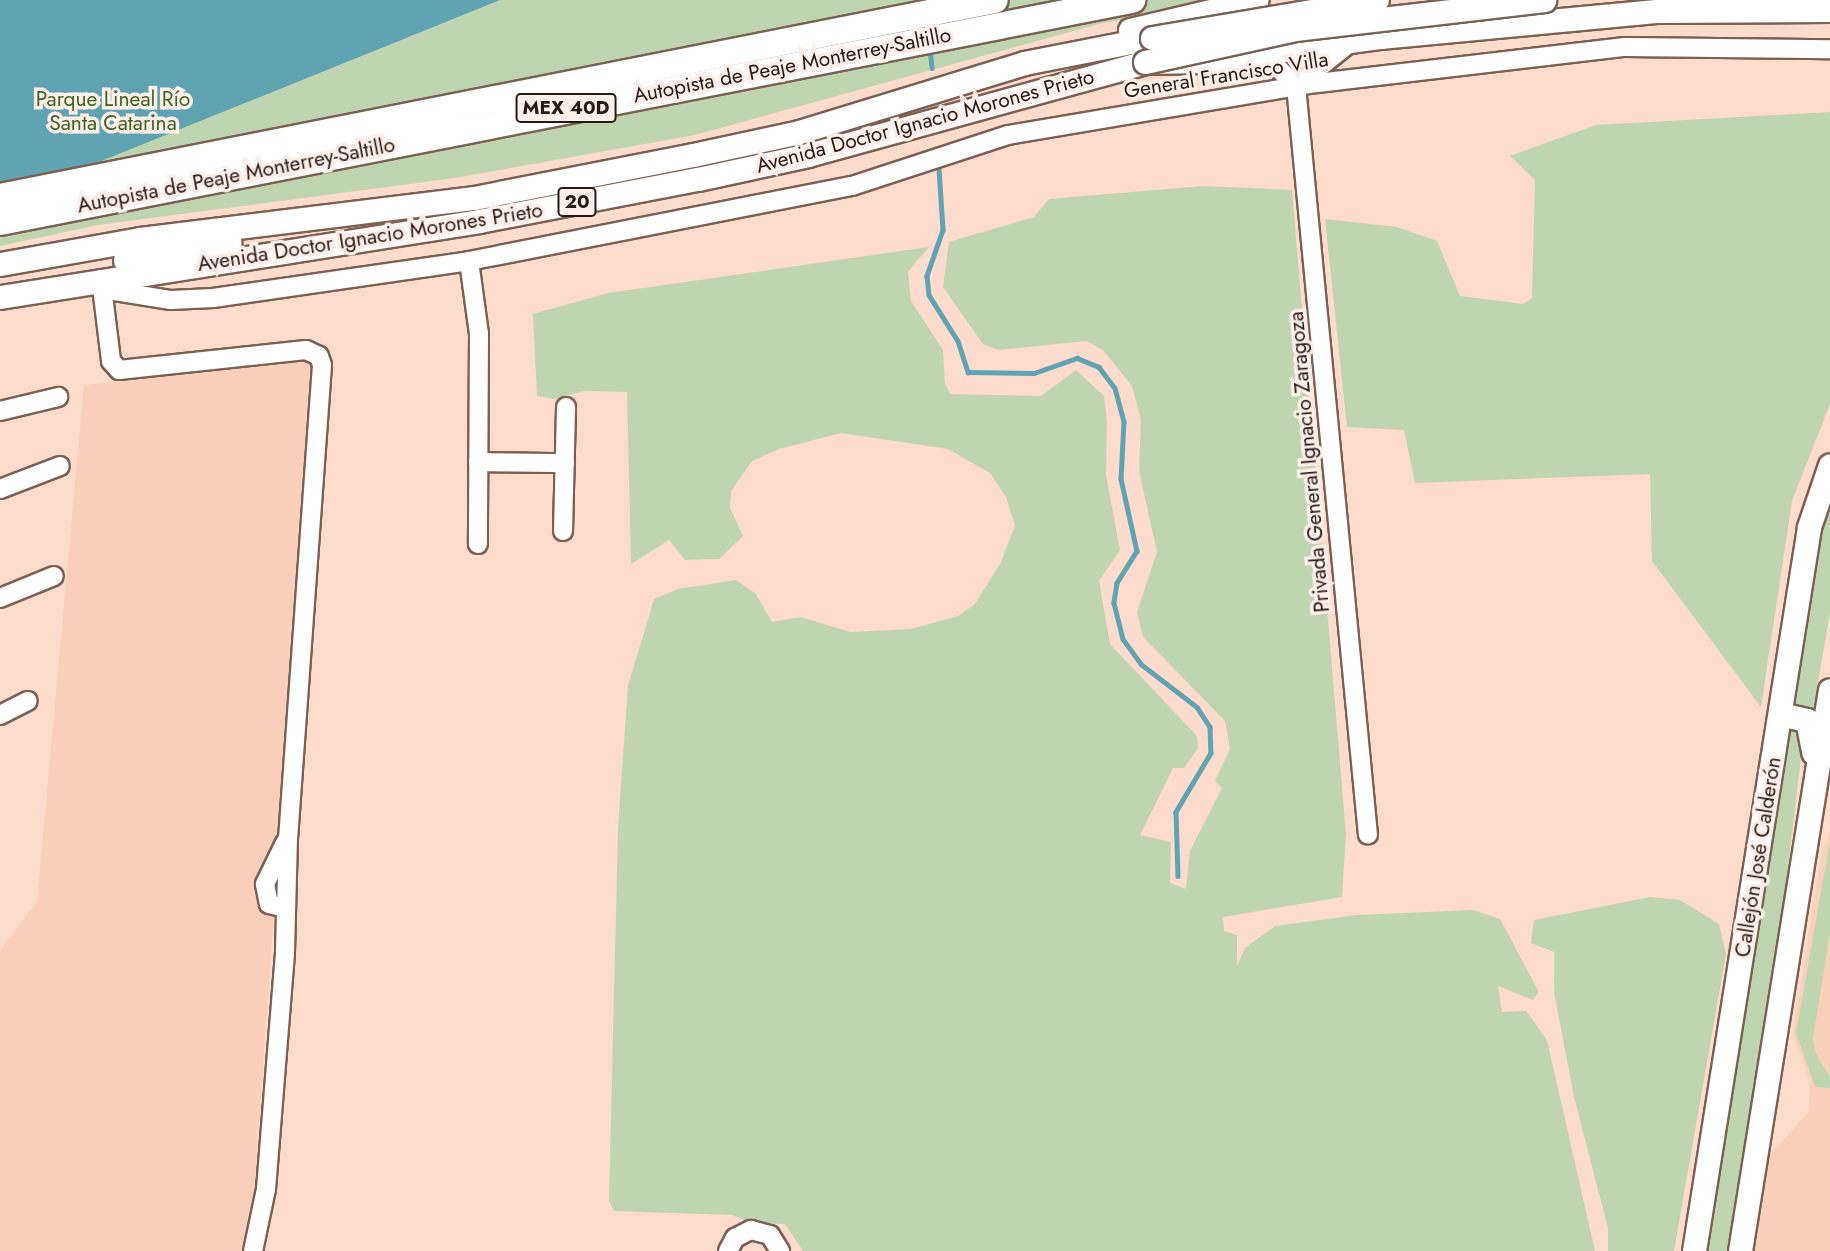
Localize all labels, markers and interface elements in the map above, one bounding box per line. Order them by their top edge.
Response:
street label: Autopista de Peaje Monterrey-Saltillo [631,22,953,108]
street label: General Francisco Villa [1122,46,1330,104]
street label: Avenida Doctor Ignacio Morones Prieto [753,64,1097,178]
park label: Parque Lineal Río Santa Catarina [36,86,190,136]
road number: MEX 40D [515,92,617,124]
street label: Autopista de Peaje Monterrey-Saltillo [75,132,397,218]
road number: 20 [556,186,598,218]
street label: Avenida Doctor Ignacio Morones Prieto [196,197,544,277]
street label: Privada General Ignacio Zaragoza [1283,310,1335,614]
street label: Callejón José Calderón [1730,755,1786,959]

